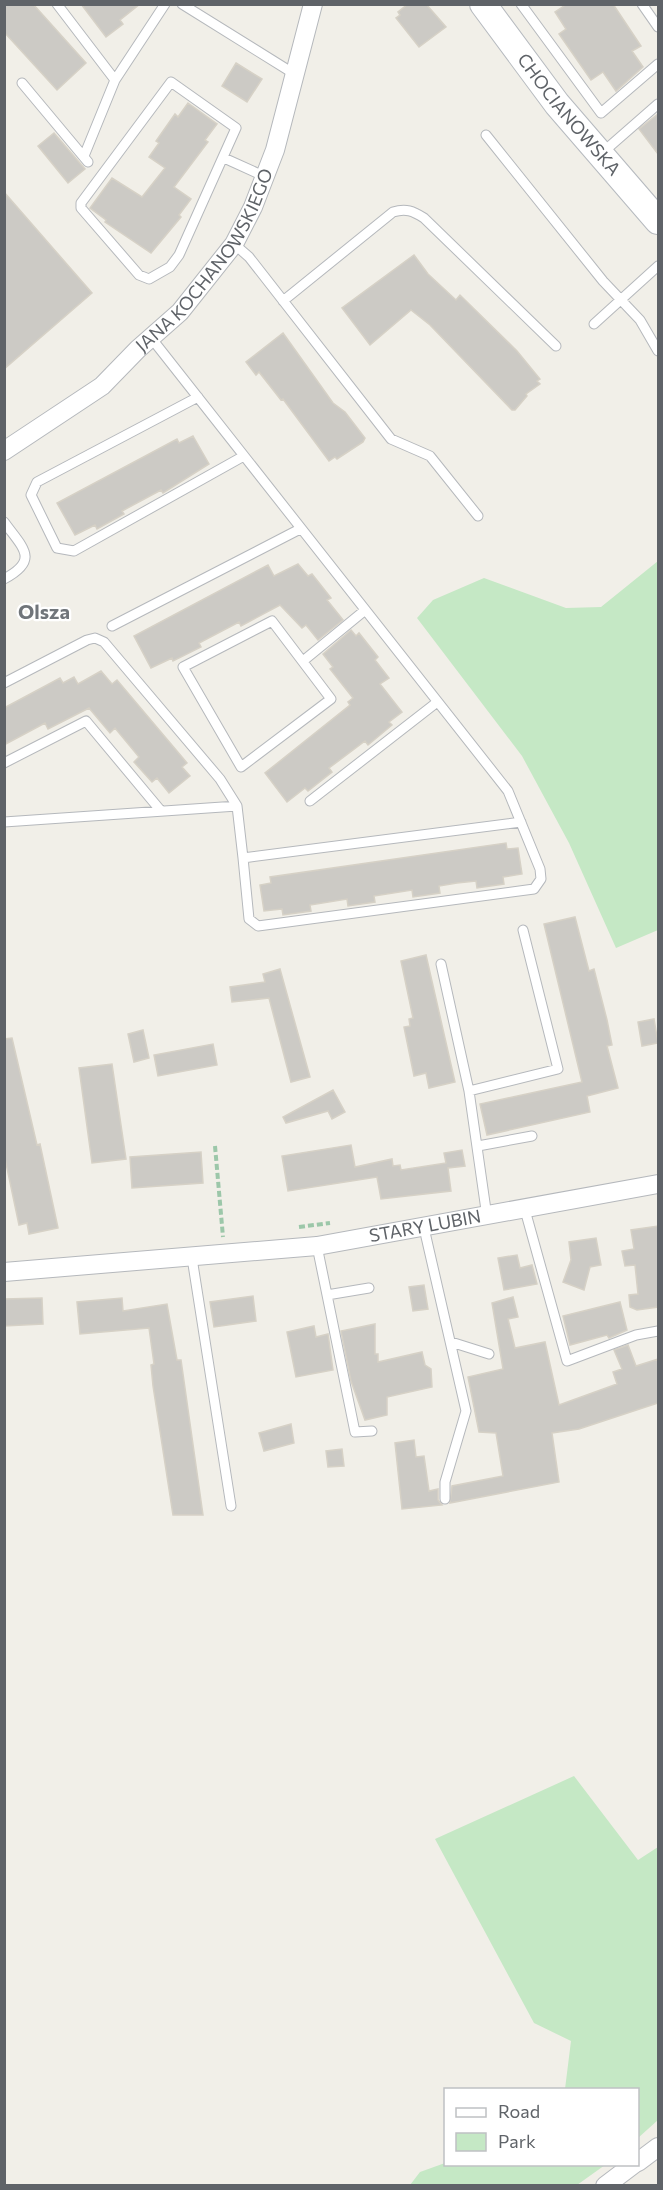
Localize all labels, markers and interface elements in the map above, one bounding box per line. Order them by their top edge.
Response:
street label: CHOCIANOWSKA [513,49,626,180]
street label: JANA KOCHANOWSKIEGO [131,165,277,356]
district label: Olsza [18,599,70,623]
street label: STARY LUBIN [367,1204,483,1246]
legend [444,2088,639,2166]
text: Road [498,2100,540,2122]
text: Park [498,2130,536,2152]

